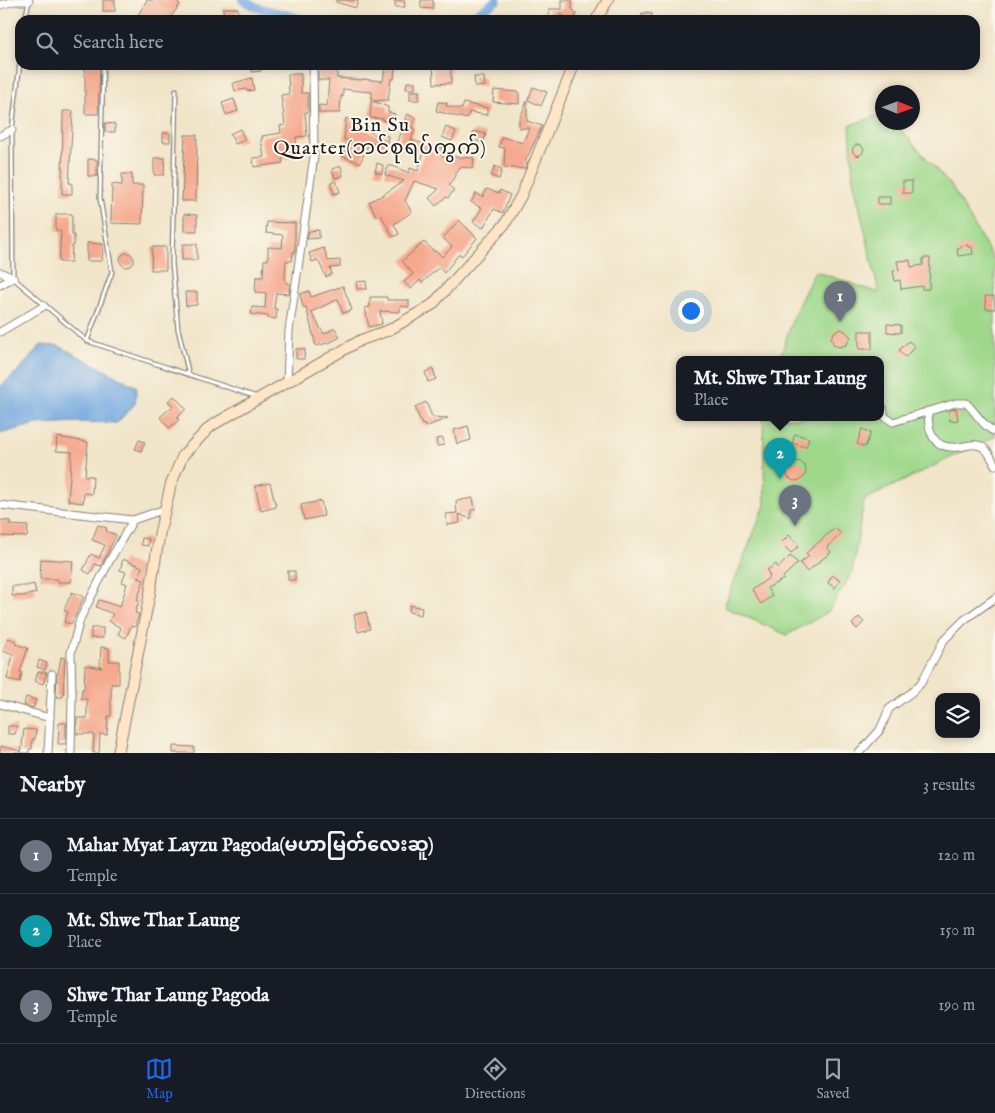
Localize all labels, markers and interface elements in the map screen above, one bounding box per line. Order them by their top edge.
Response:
search box [15,15,980,70]
icon: search [33,29,61,57]
text: Search here [73,31,164,55]
north arrow [875,85,920,130]
district label: Bin Su Quarter(ဘင်စုရပ်ကွက်) [273,113,487,164]
pin: 1 [824,281,856,322]
your location [678,298,704,324]
popup [676,356,884,421]
text: Mt. Shwe Thar Laung [694,367,866,391]
text: Place [694,391,728,411]
pin: 2 [764,438,796,479]
pin: 3 [779,485,811,526]
map controls [935,693,980,738]
button: layers [935,693,980,738]
text: Nearby [20,772,85,799]
text: 3 results [923,776,975,796]
text: Mahar Myat Layzu Pagoda(မဟာမြတ်လေးဆူ) [67,834,433,858]
text: 1 [33,846,39,866]
text: 120 m [938,846,975,866]
text: Temple [67,867,117,887]
text: Mt. Shwe Thar Laung [67,909,240,933]
text: 2 [32,921,40,941]
text: 150 m [940,921,975,941]
text: Place [67,933,102,953]
text: Shwe Thar Laung Pagoda [67,984,269,1008]
text: 3 [33,996,39,1016]
text: 190 m [938,996,975,1016]
text: Temple [67,1008,117,1028]
tab: Map [145,1055,173,1103]
tab: Directions [464,1055,525,1103]
tab: Saved [816,1055,849,1103]

